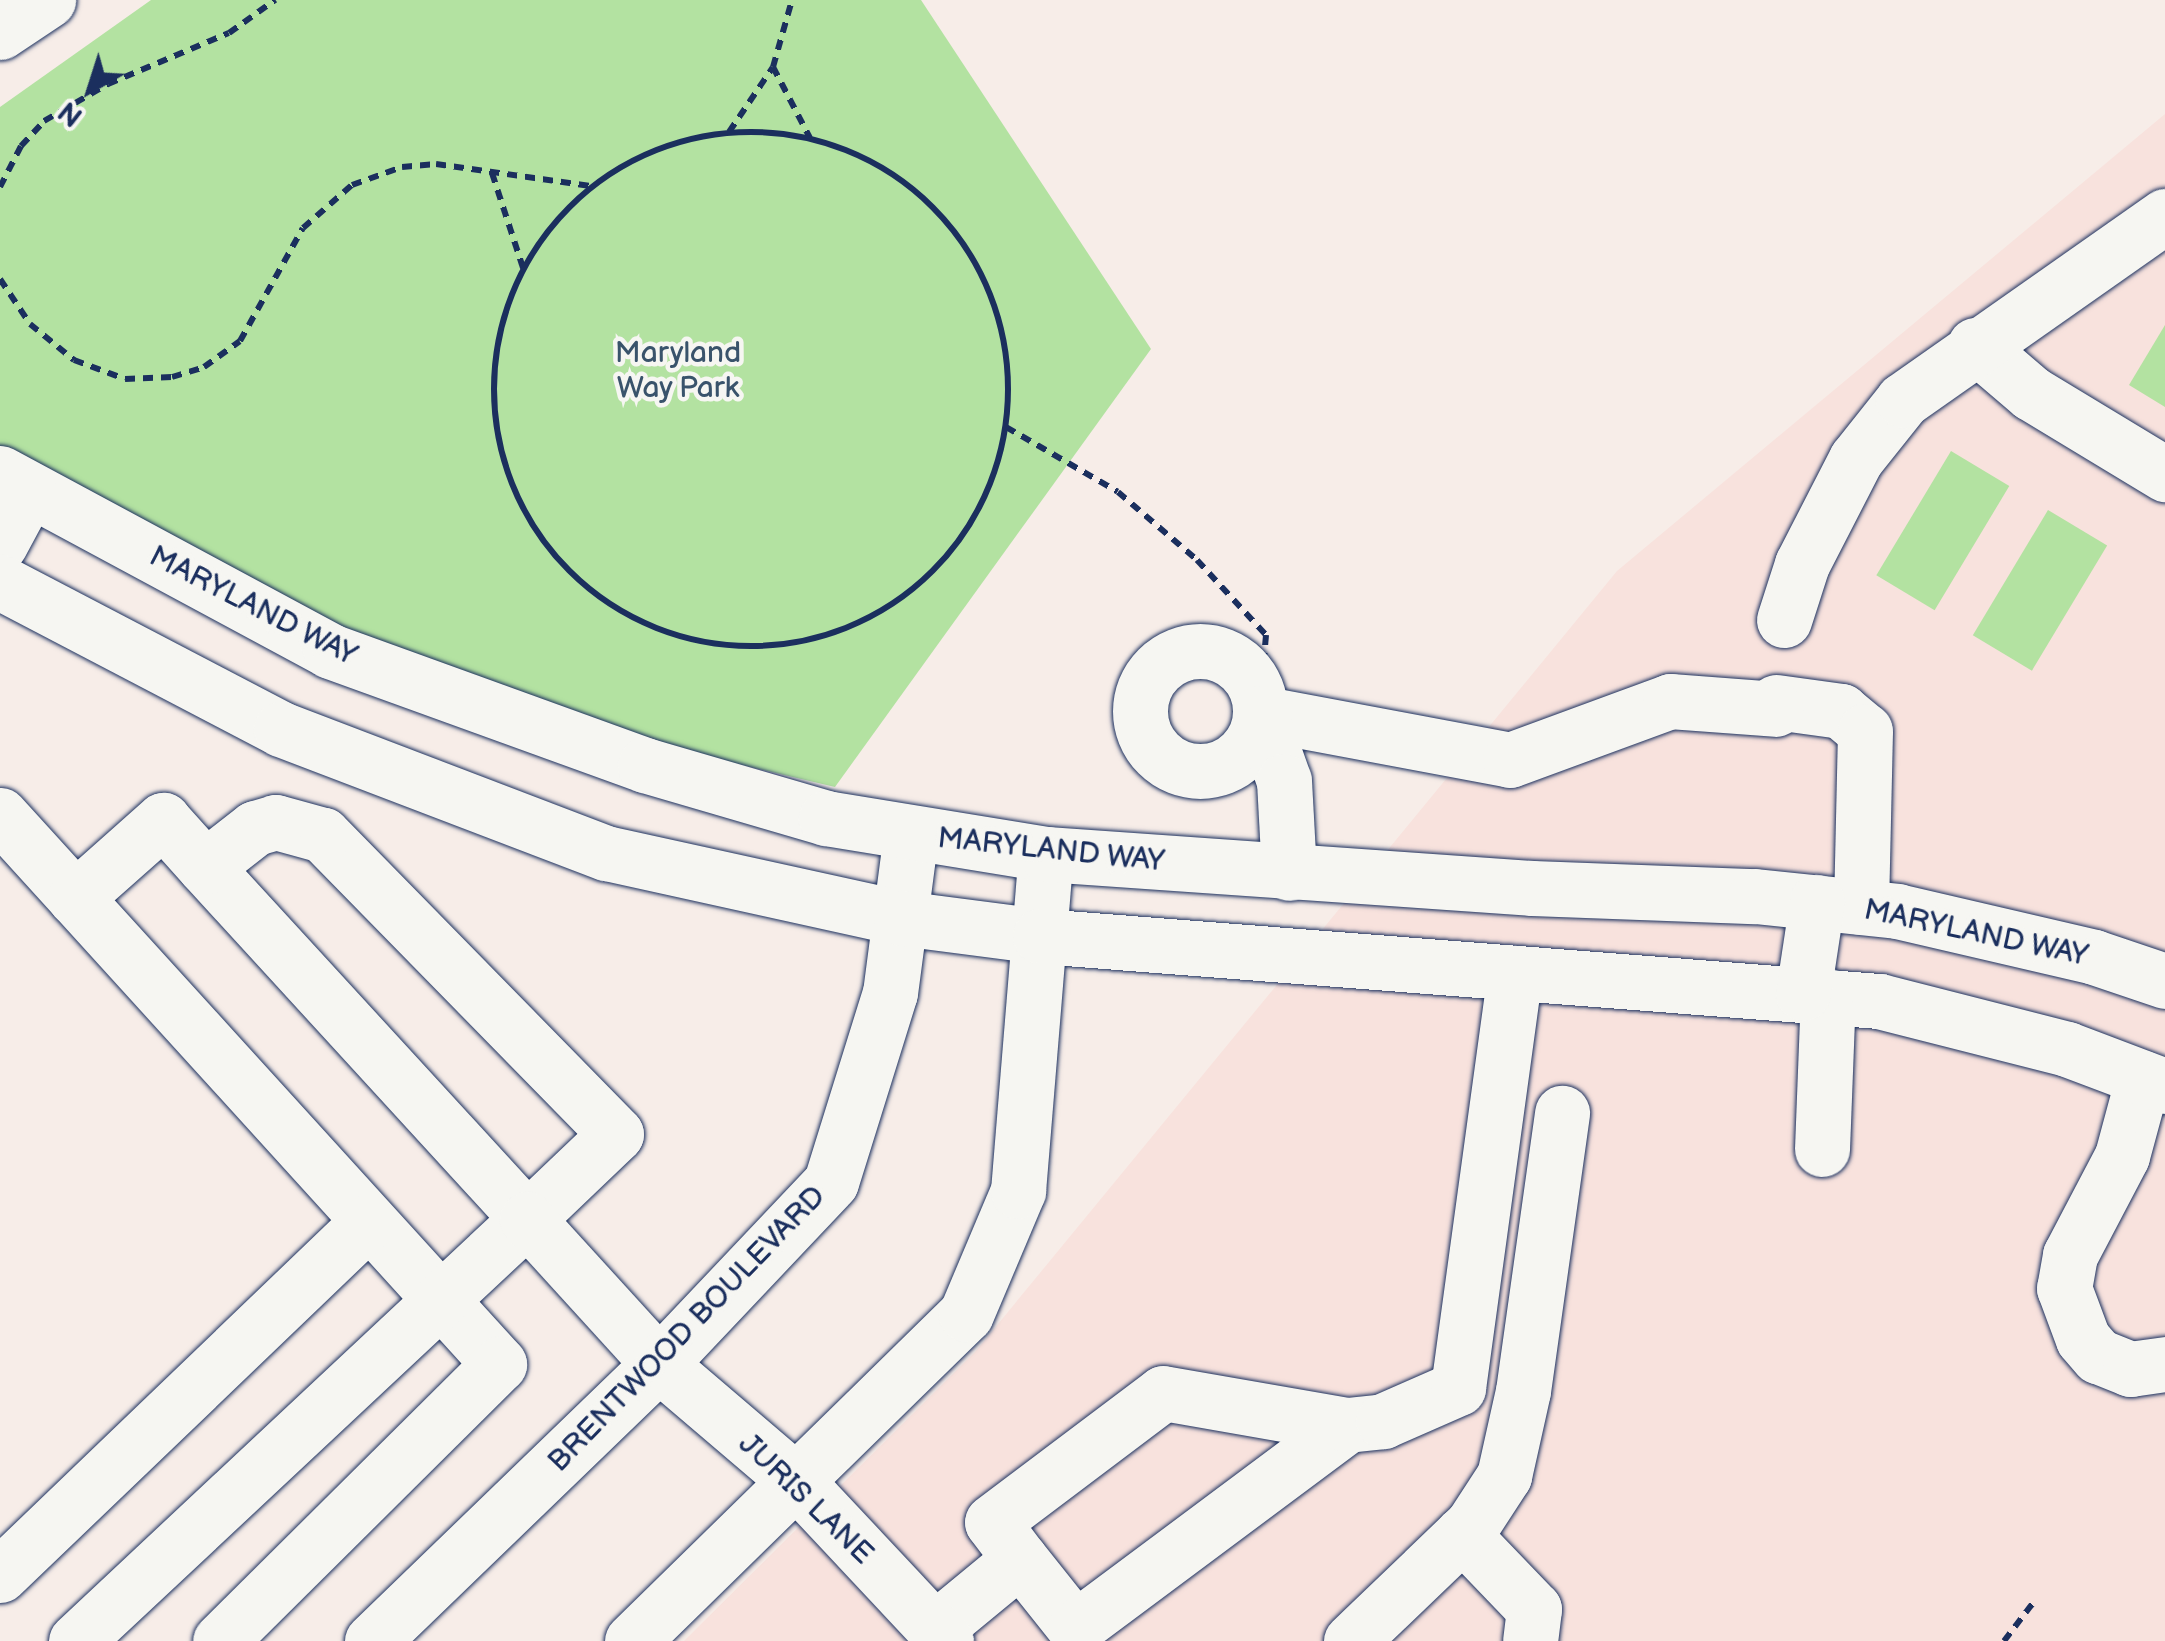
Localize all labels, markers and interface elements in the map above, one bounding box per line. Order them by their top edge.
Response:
north arrow [40,40,140,140]
text: N [52,94,89,133]
park label: Maryland Way Park [615,335,741,406]
street label: MARYLAND WAY [143,538,363,674]
street label: MARYLAND WAY [935,820,1167,880]
street label: MARYLAND WAY [1860,892,2092,974]
street label: BRENTWOOD BOULEVARD [541,1178,833,1480]
street label: JURIS LANE [731,1426,881,1572]

